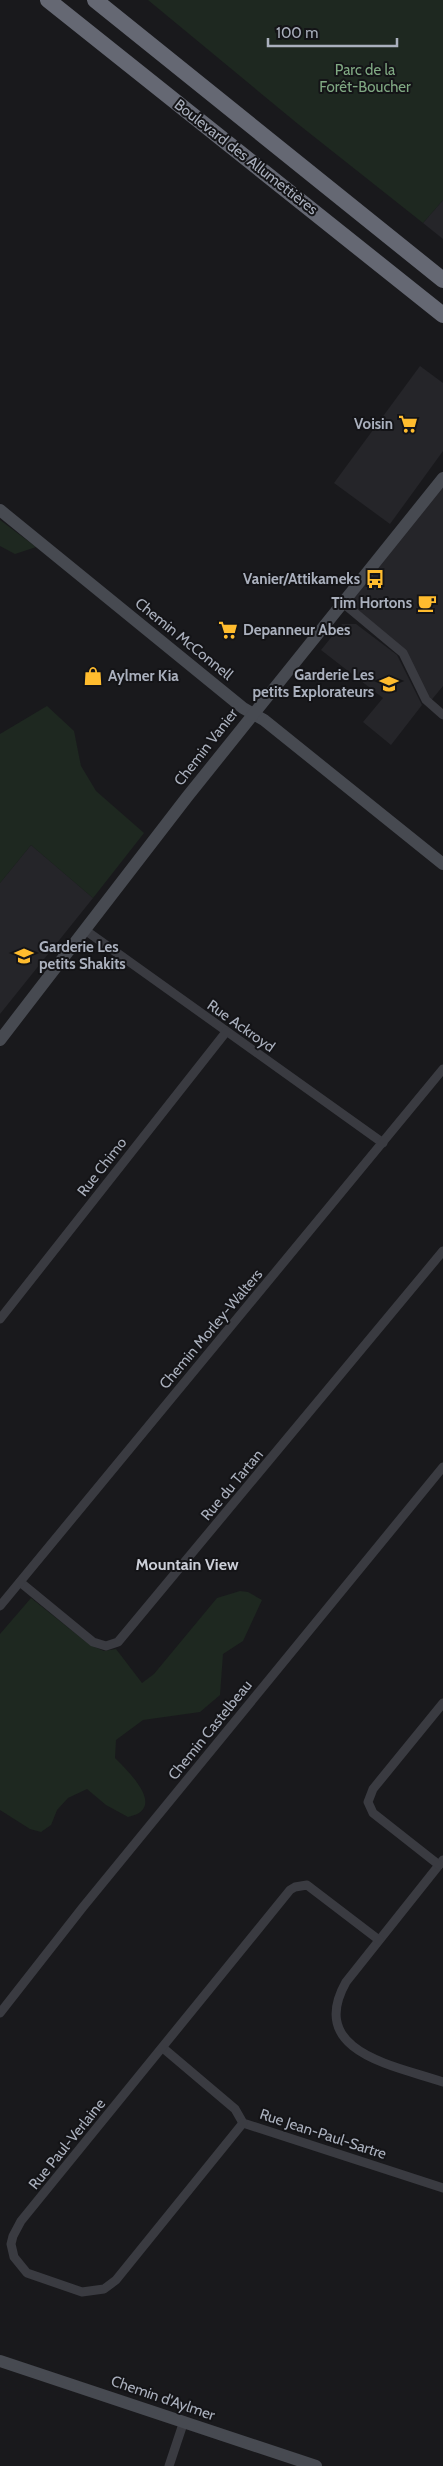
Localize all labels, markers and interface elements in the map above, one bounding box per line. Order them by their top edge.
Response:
scale bar [268,15,397,47]
text: 100 m [276,24,318,42]
park label: Parc de la Forêt-Boucher [319,61,411,96]
street label: Boulevard des Allumettières [171,95,321,219]
supermarket icon: Voisin [397,413,419,435]
place label: Voisin [354,415,393,433]
bus stop icon: Vanier/Attikameks [364,568,386,590]
place label: Vanier/Attikameks [243,570,360,588]
cafe icon: Tim Hortons [416,592,438,614]
street label: Chemin McConnell [131,594,237,684]
place label: Tim Hortons [331,594,412,612]
supermarket icon: Depanneur Abes [217,619,239,641]
place label: Depanneur Abes [243,621,350,639]
shop icon: Aylmer Kia [82,665,104,687]
place label: Garderie Les petits Explorateurs [253,666,374,701]
place label: Aylmer Kia [108,667,179,685]
school or university icon: Garderie Les petits Explorateurs [378,673,400,695]
street label: Chemin Vanier [170,705,242,789]
place label: Garderie Les petits Shakits [39,938,126,973]
school or university icon: Garderie Les petits Shakits [13,945,35,967]
street label: Rue Ackroyd [204,996,278,1056]
street label: Rue Chimo [73,1134,131,1200]
street label: Chemin Morley-Walters [156,1265,266,1393]
street label: Rue du Tartan [197,1446,267,1524]
district label: Mountain View [135,1555,239,1574]
street label: Chemin Castelbeau [164,1677,256,1783]
street label: Rue Paul-Verlaine [25,2095,109,2193]
street label: Rue Jean-Paul-Sartre [257,2105,389,2163]
street label: Chemin d'Aylmer [109,2372,218,2424]

